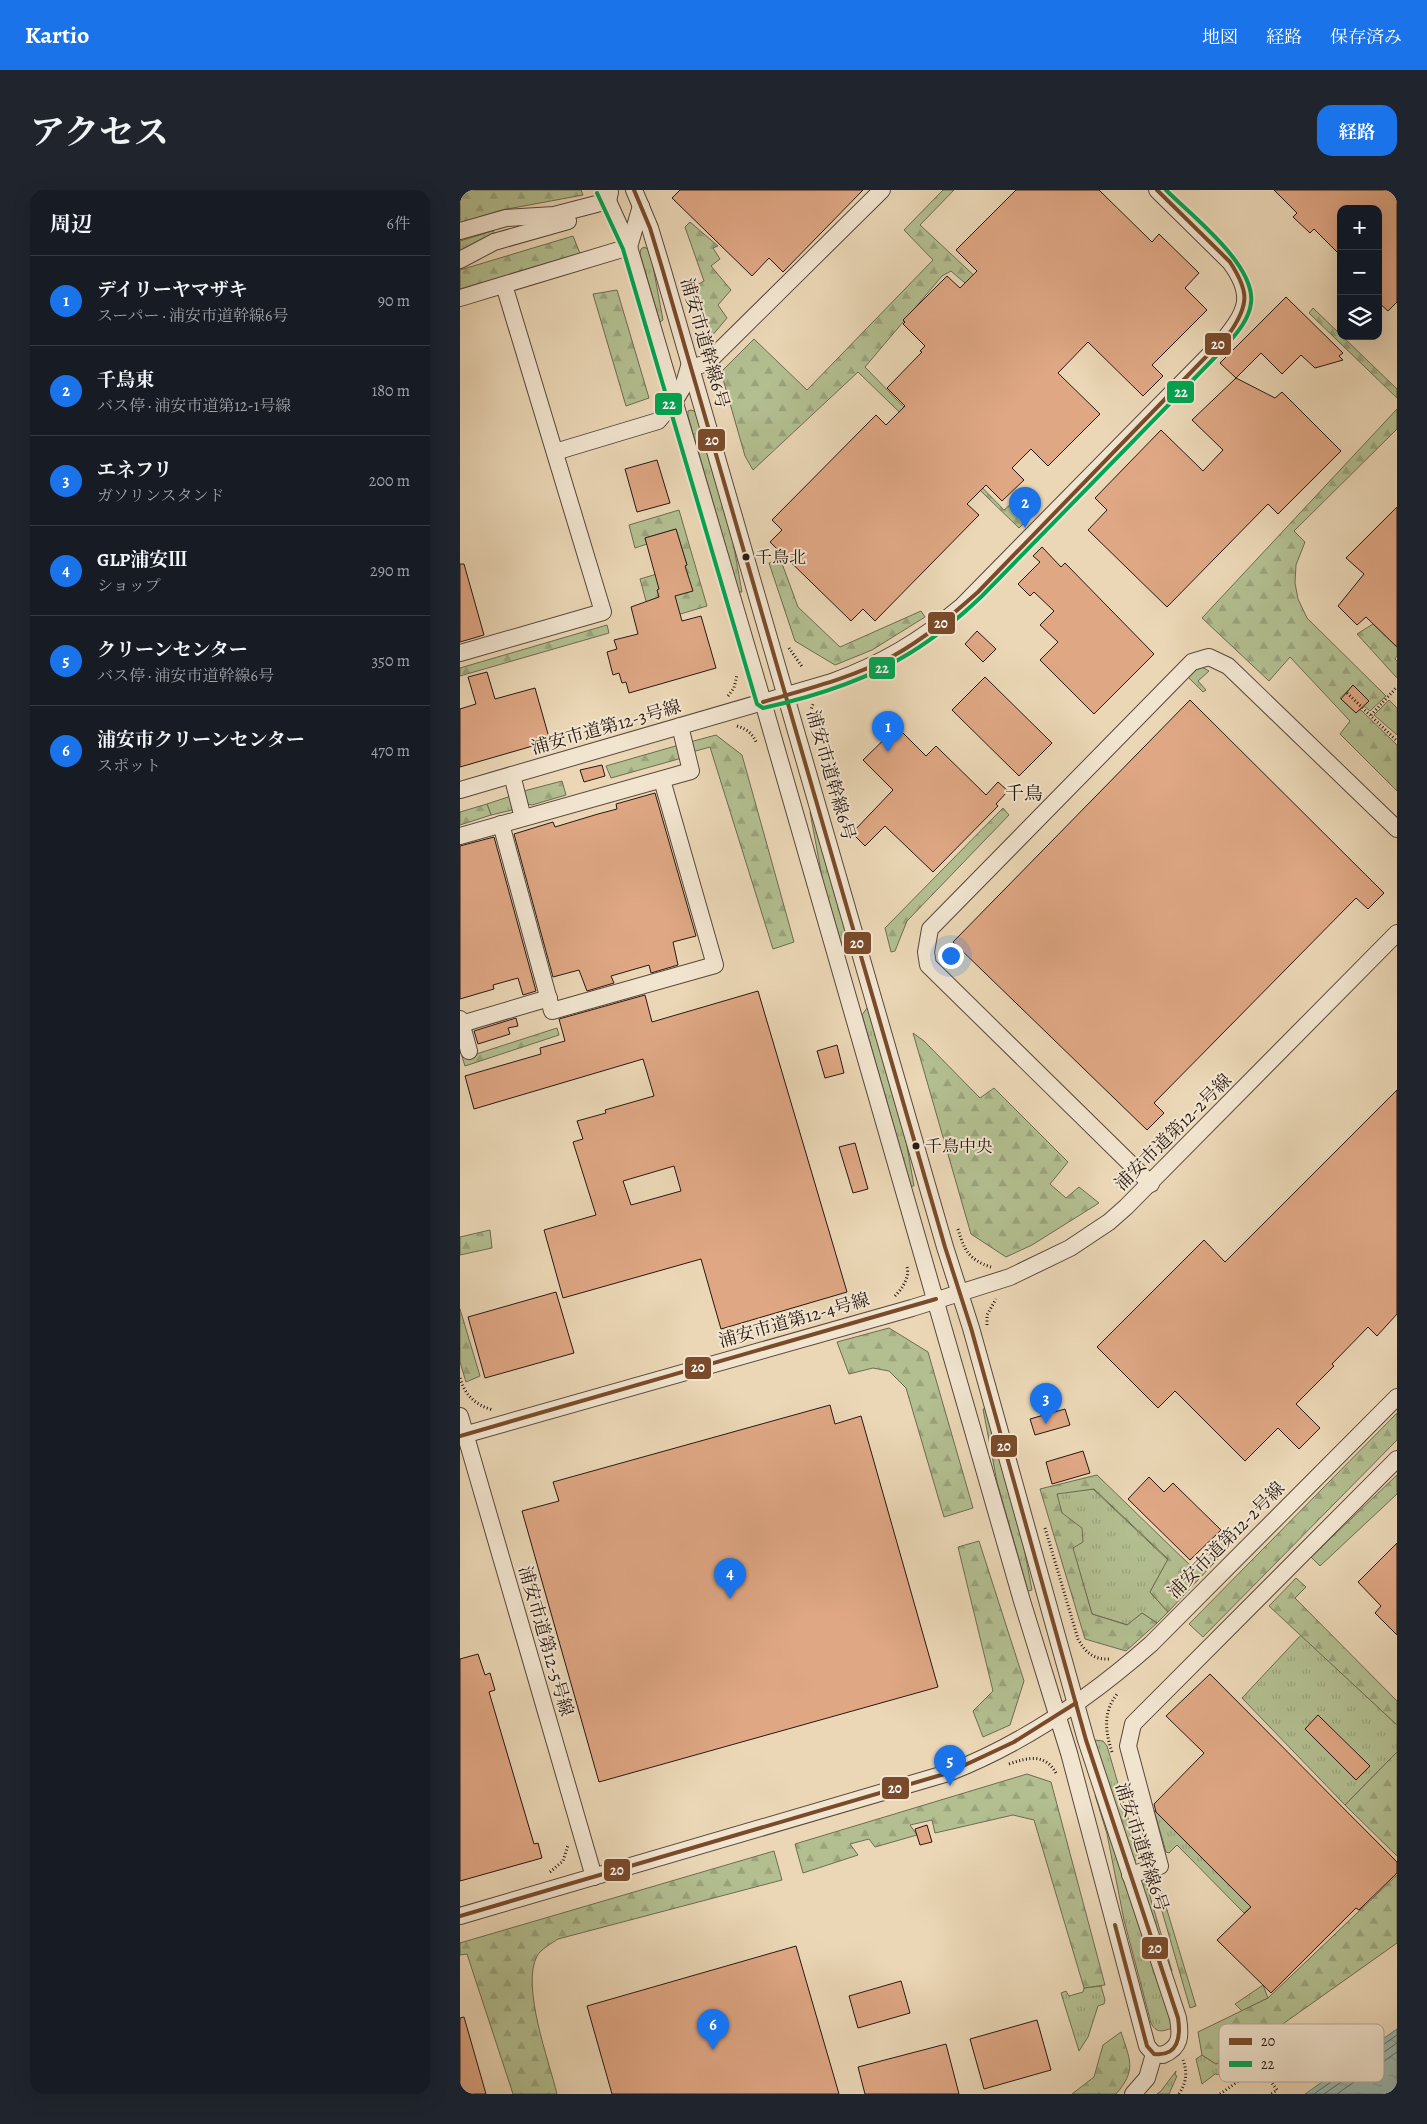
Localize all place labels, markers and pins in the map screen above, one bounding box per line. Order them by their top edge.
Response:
pin: 2 [1009,487,1041,528]
place label: 千鳥北 [755,546,806,569]
marker: 千鳥北 [741,552,751,562]
pin: 1 [872,711,904,752]
place label: 千鳥中央 [925,1135,993,1158]
marker: 千鳥中央 [911,1141,921,1151]
pin: 3 [1030,1383,1062,1424]
pin: 4 [714,1558,746,1599]
pin: 5 [934,1745,966,1786]
pin: 6 [697,2009,729,2050]

